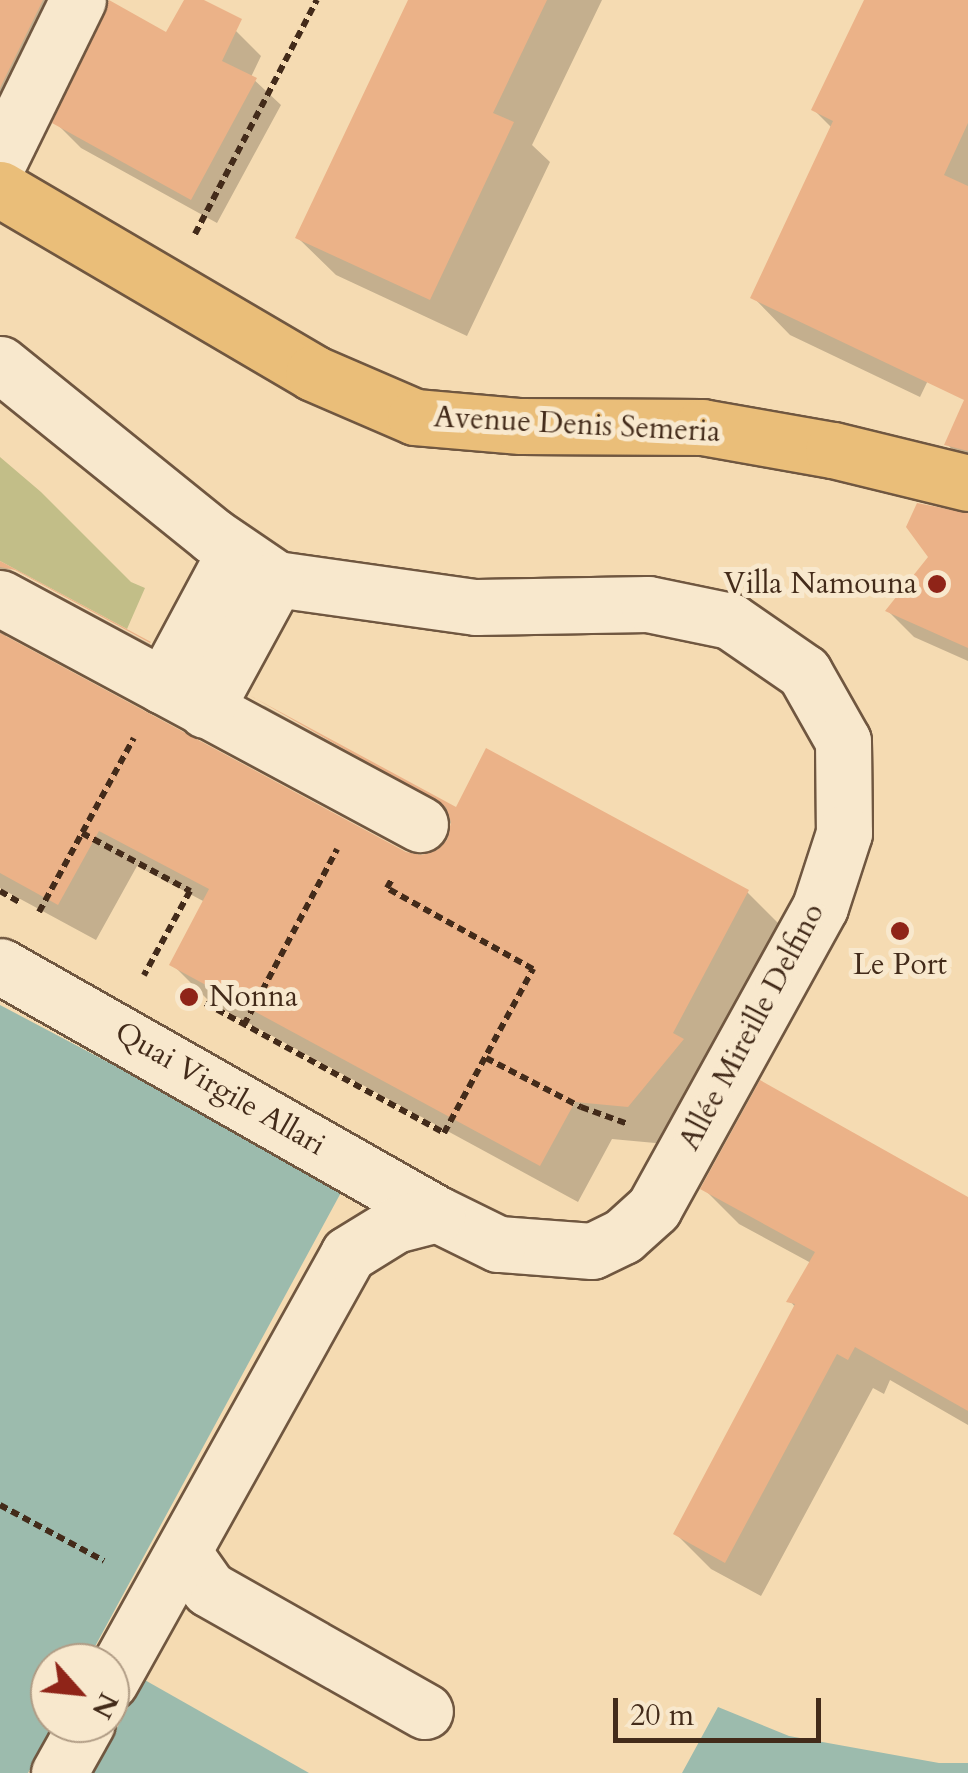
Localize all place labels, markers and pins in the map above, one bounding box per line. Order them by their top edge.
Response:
place label: Villa Namouna [724,566,917,602]
marker: Villa Namouna [926,573,948,595]
marker: Le Port [889,920,911,942]
place label: Le Port [853,947,947,983]
place label: Nonna [209,979,298,1015]
marker: Nonna [178,986,200,1008]

